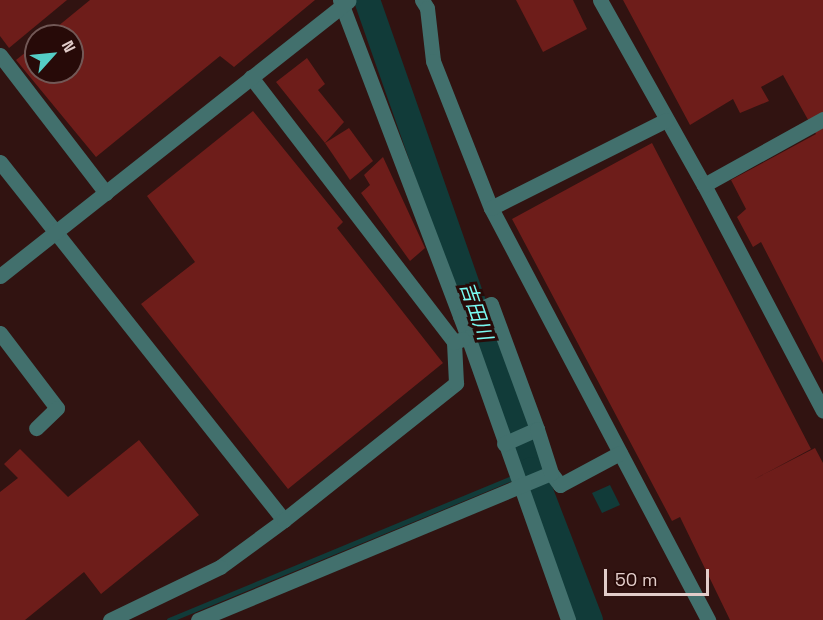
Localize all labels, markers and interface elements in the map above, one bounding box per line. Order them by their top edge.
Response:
north arrow [24,24,84,84]
text: N [57,37,80,56]
water label: 吉田川 [455,279,497,343]
scale bar [607,557,712,595]
text: 50 m [615,568,657,591]

